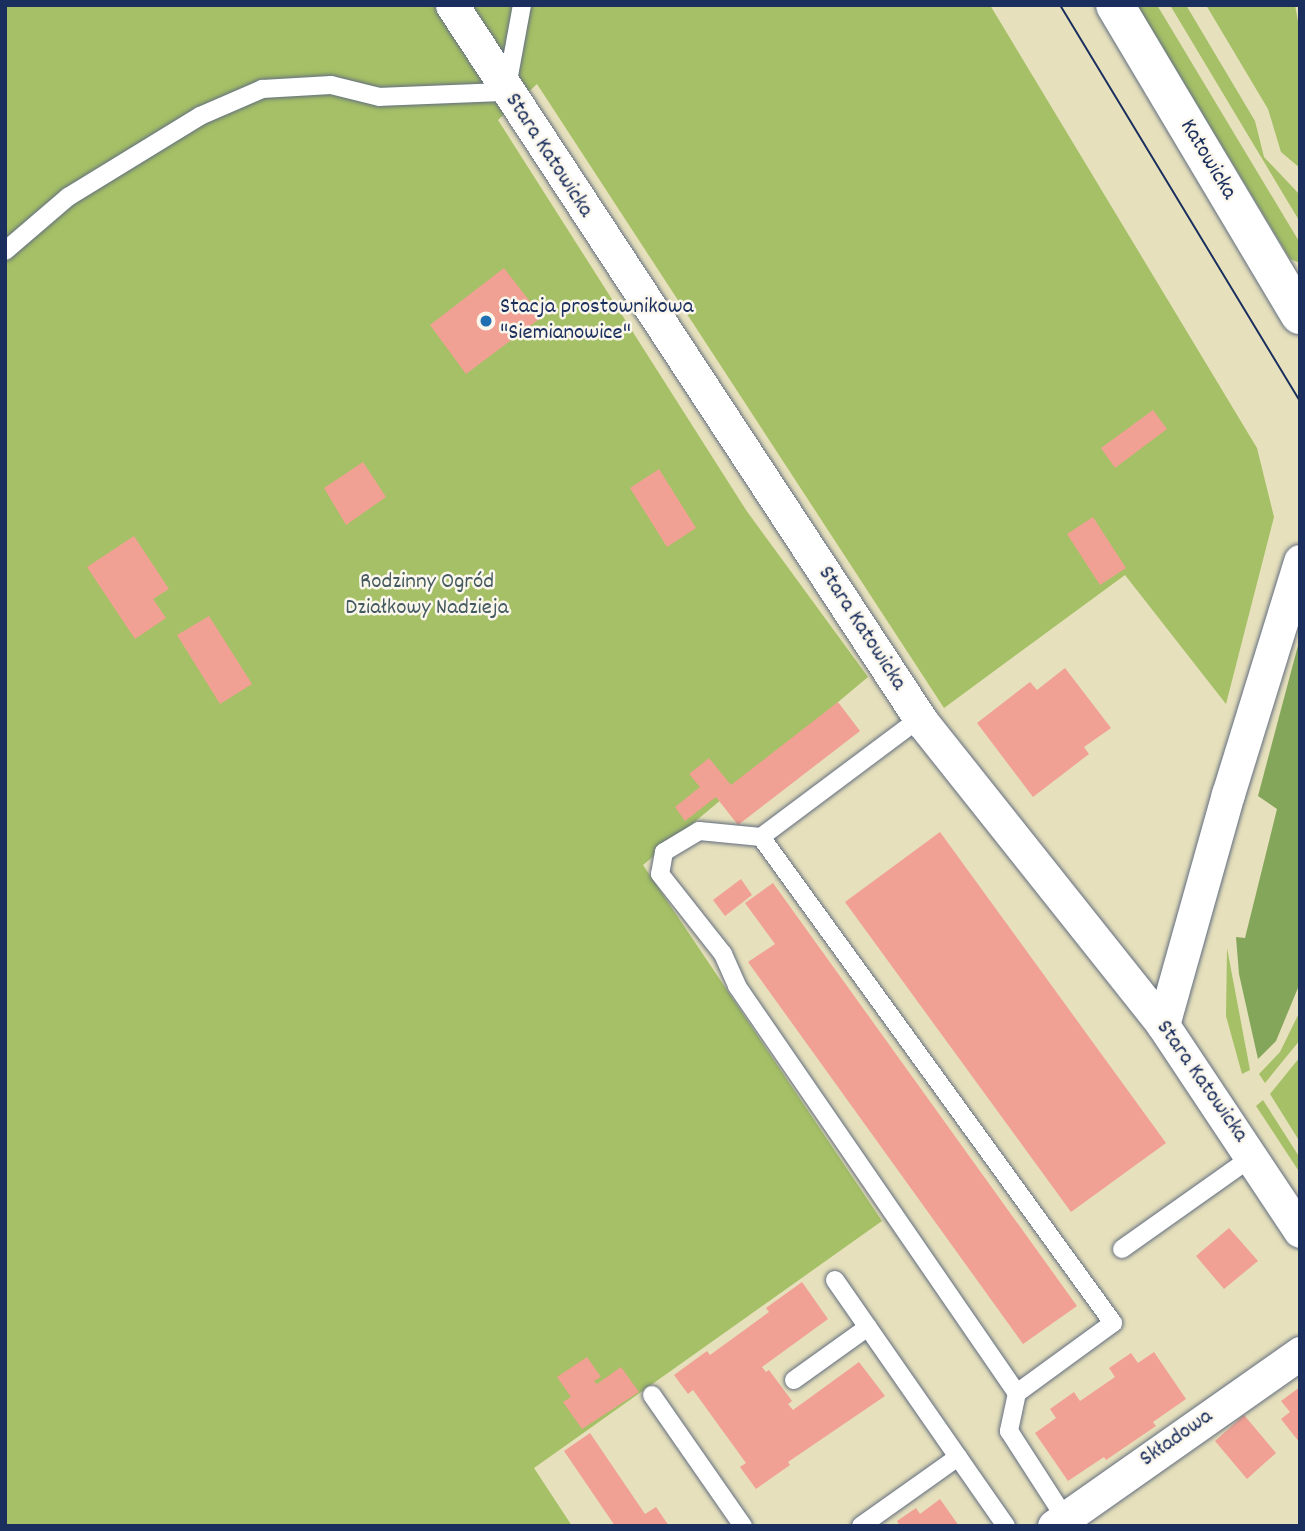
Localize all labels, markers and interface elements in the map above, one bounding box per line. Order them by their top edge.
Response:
street label: Stara Katowicka [498,89,598,223]
street label: Katowicka [1172,115,1242,205]
place label: Stacja prostownikowa "Siemianowice" [500,294,693,348]
marker: Stacja prostownikowa "Siemianowice" [478,313,494,329]
street label: Stara Katowicka [811,562,911,696]
park label: Rodzinny Ogród Działkowy Nadzieja [345,569,509,623]
street label: Stara Katowicka [1149,1016,1253,1148]
street label: Składowa [1135,1404,1219,1474]

